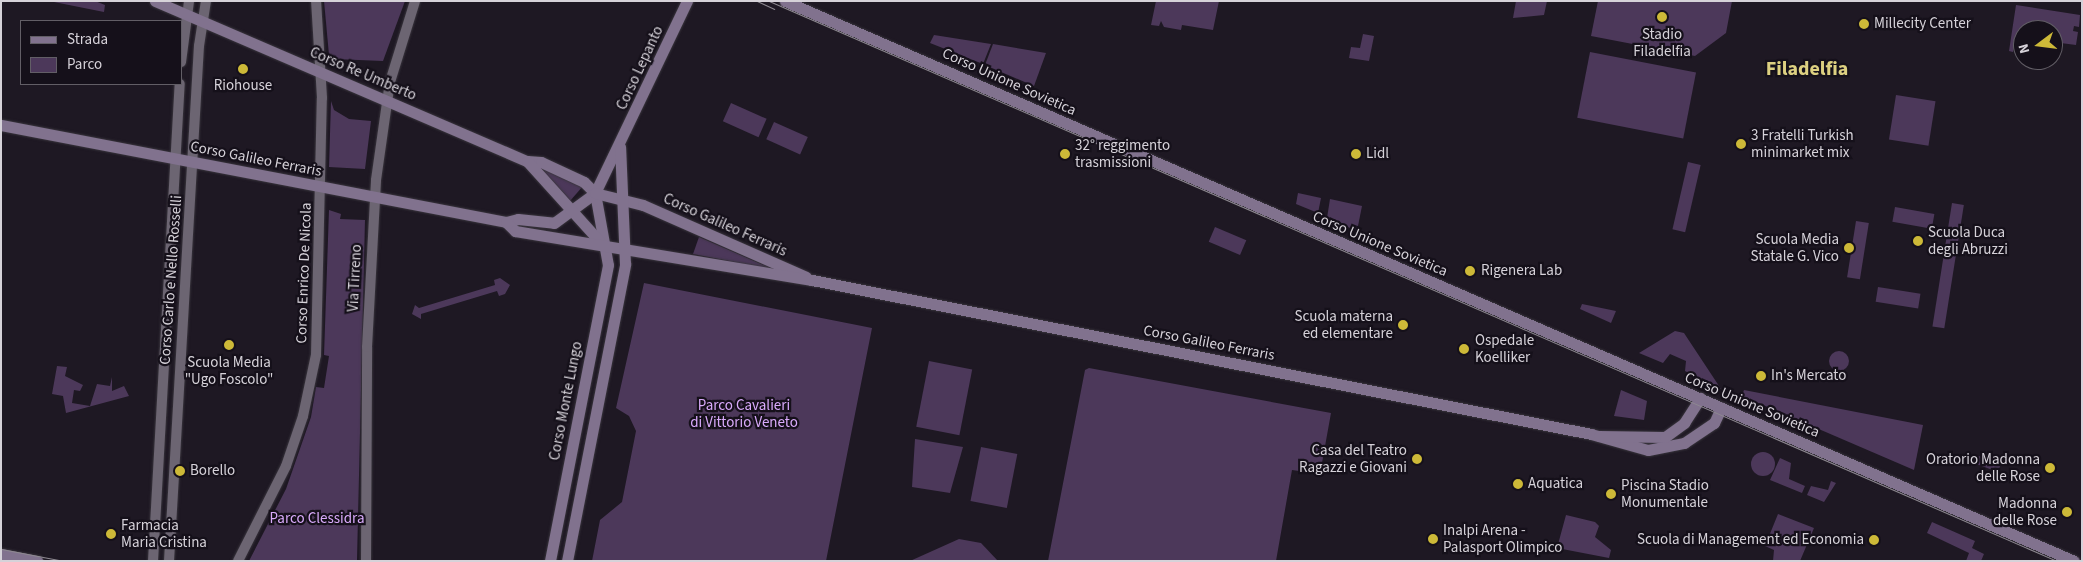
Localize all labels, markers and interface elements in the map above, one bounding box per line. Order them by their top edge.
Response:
marker: Stadio Filadelfia [1656,11,1668,23]
place label: Millecity Center [1874,15,1971,33]
marker: Millecity Center [1858,18,1870,30]
legend [20,20,182,85]
north arrow [2013,20,2063,70]
street label: Corso Lepanto [613,23,667,113]
place label: Stadio Filadelfia [1633,25,1691,60]
text: Strada [67,29,108,50]
text: N [2014,42,2035,56]
street label: Corso Re Umberto [307,43,419,105]
street label: Corso Unione Sovietica [939,44,1079,120]
text: Parco [67,54,102,75]
district label: Filadelfia [1766,57,1848,81]
marker: Riohouse [237,63,249,75]
place label: Riohouse [214,77,272,95]
place label: 3 Fratelli Turkish minimarket mix [1751,126,1854,161]
place label: 32° reggimento trasmissioni [1075,136,1170,171]
street label: Corso Galileo Ferraris [189,137,323,181]
marker: 3 Fratelli Turkish minimarket mix [1735,138,1747,150]
place label: Lidl [1366,145,1389,163]
marker: 32° reggimento trasmissioni [1059,148,1071,160]
marker: Lidl [1350,148,1362,160]
street label: Corso Galileo Ferraris [660,190,790,260]
street label: Corso Carlo e Nello Rosselli [156,195,186,365]
street label: Corso Enrico De Nicola [293,202,315,344]
street label: Corso Unione Sovietica [1310,207,1450,281]
place label: Scuola Duca degli Abruzzi [1928,223,2008,258]
place label: Scuola Media Statale G. Vico [1751,230,1839,265]
marker: Scuola Duca degli Abruzzi [1912,235,1924,247]
marker: Scuola Media Statale G. Vico [1843,242,1855,254]
street label: Via Tirreno [344,244,366,312]
place label: Rigenera Lab [1481,262,1562,280]
marker: Rigenera Lab [1463,264,1477,278]
place label: Scuola materna ed elementare [1294,307,1393,342]
marker: Scuola materna ed elementare [1397,319,1409,331]
street label: Corso Galileo Ferraris [1142,321,1276,365]
place label: Ospedale Koelliker [1475,331,1534,366]
marker: Scuola Media "Ugo Foscolo" [223,339,235,351]
street label: Corso Monte Lungo [546,340,586,462]
marker: Ospedale Koelliker [1457,342,1471,356]
place label: Scuola Media "Ugo Foscolo" [185,353,273,388]
place label: In's Mercato [1771,367,1846,385]
street label: Corso Unione Sovietica [1682,368,1822,442]
marker: In's Mercato [1755,370,1767,382]
park label: Parco Cavalieri di Vittorio Veneto [690,396,798,431]
place label: Casa del Teatro Ragazzi e Giovani [1299,441,1407,476]
place label: Oratorio Madonna delle Rose [1926,450,2040,485]
marker: Casa del Teatro Ragazzi e Giovani [1411,453,1423,465]
place label: Borello [190,462,235,480]
marker: Oratorio Madonna delle Rose [2044,462,2056,474]
marker: Borello [174,465,186,477]
place label: Aquatica [1528,475,1583,493]
place label: Piscina Stadio Monumentale [1621,476,1709,511]
marker: Aquatica [1512,478,1524,490]
marker: Piscina Stadio Monumentale [1605,488,1617,500]
place label: Madonna delle Rose [1993,494,2057,529]
marker: Madonna delle Rose [2061,506,2073,518]
park label: Parco Clessidra [270,510,364,528]
place label: Farmacia Maria Cristina [121,516,207,551]
place label: Inalpi Arena - Palasport Olimpico [1443,521,1562,556]
marker: Farmacia Maria Cristina [105,528,117,540]
place label: Scuola di Management ed Economia [1637,531,1864,549]
marker: Inalpi Arena - Palasport Olimpico [1427,533,1439,545]
marker: Scuola di Management ed Economia [1868,534,1880,546]

